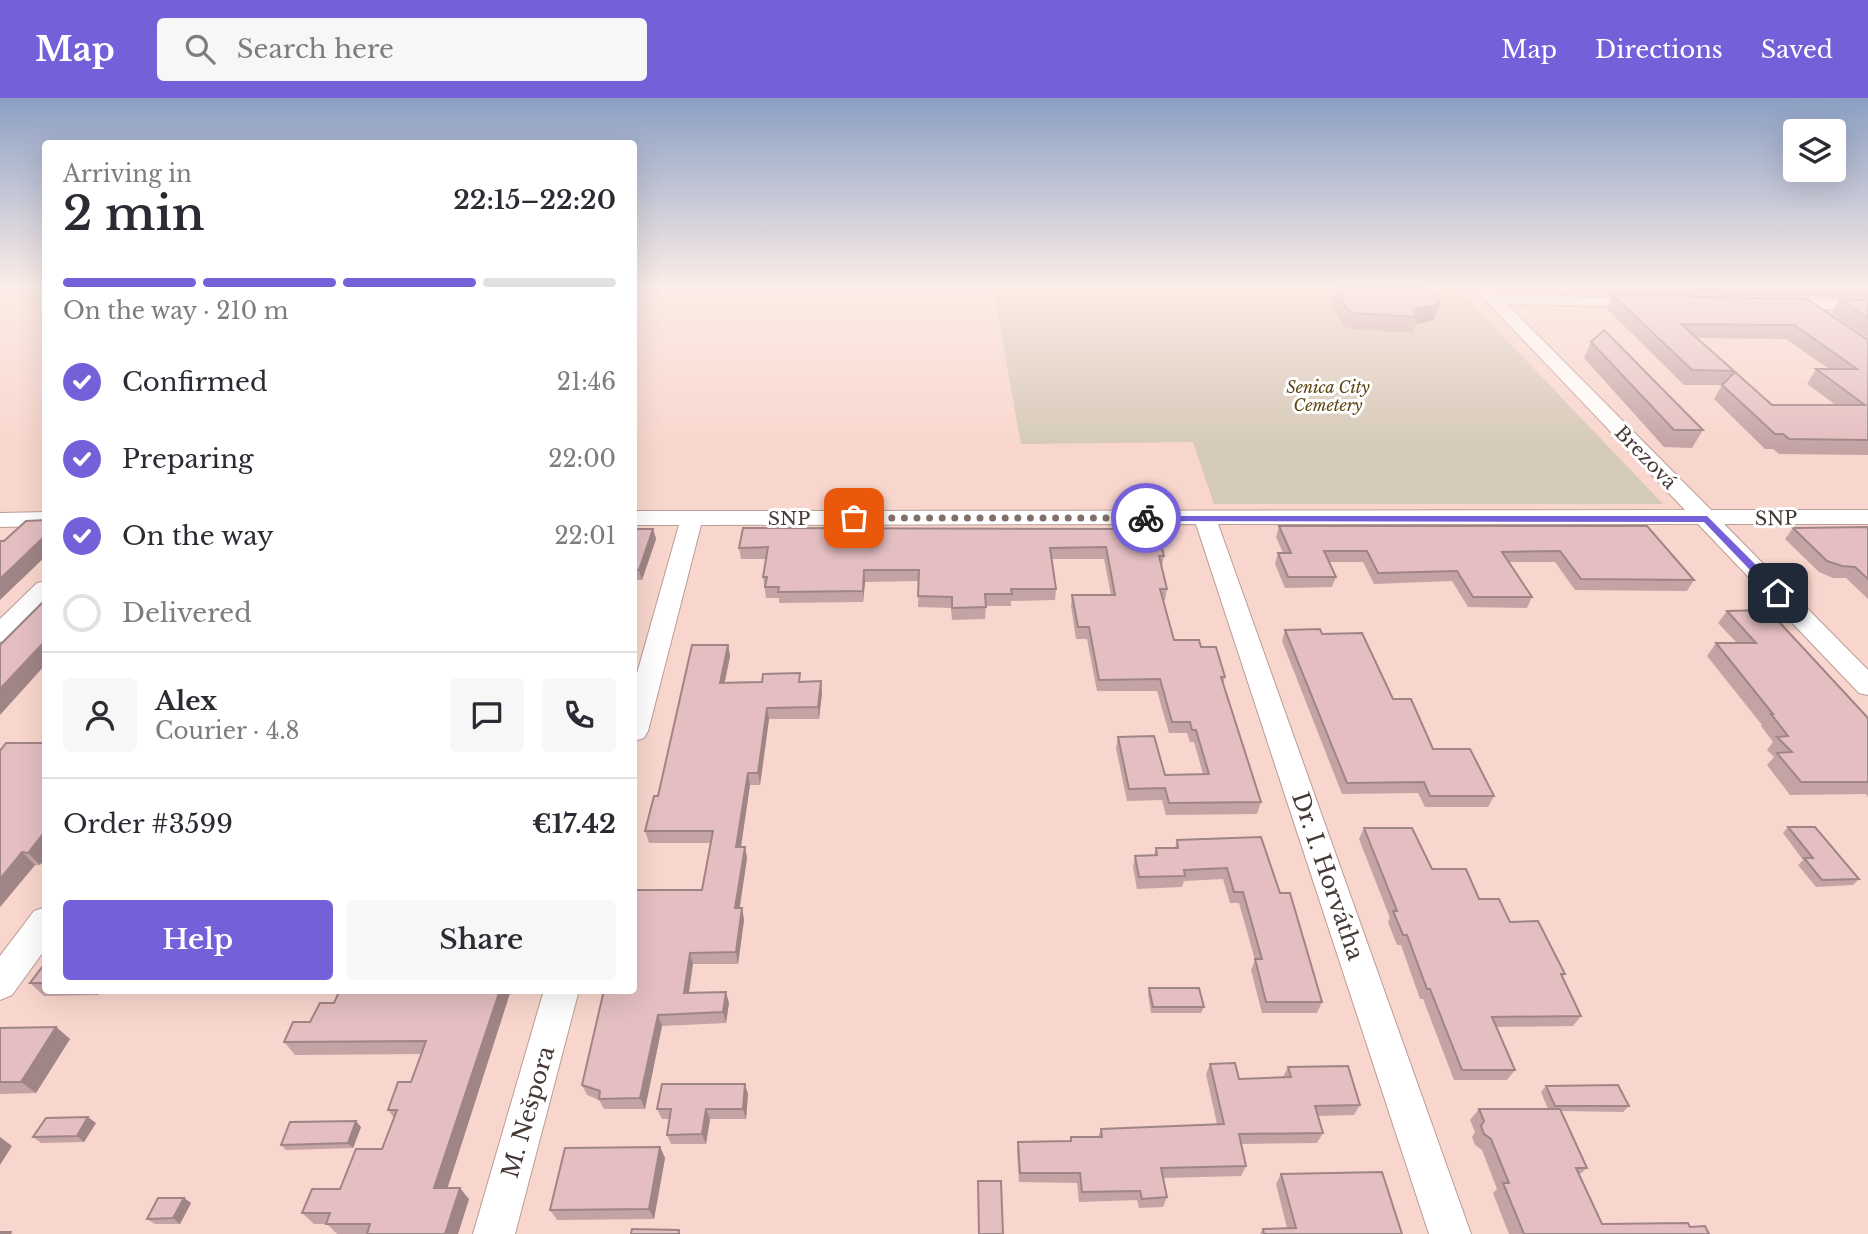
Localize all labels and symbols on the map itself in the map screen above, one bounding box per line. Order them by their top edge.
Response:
park label: Senica City Cemetery [1286,377,1371,415]
street label: Brezová [1610,421,1682,494]
courier [1111,483,1181,553]
pin [824,488,884,548]
street label: SNP [768,507,810,530]
street label: SNP [1755,507,1797,530]
pin [1748,563,1808,623]
street label: Dr. I. Horvátha [1286,788,1370,964]
street label: M. Nešpora [496,1043,560,1181]

